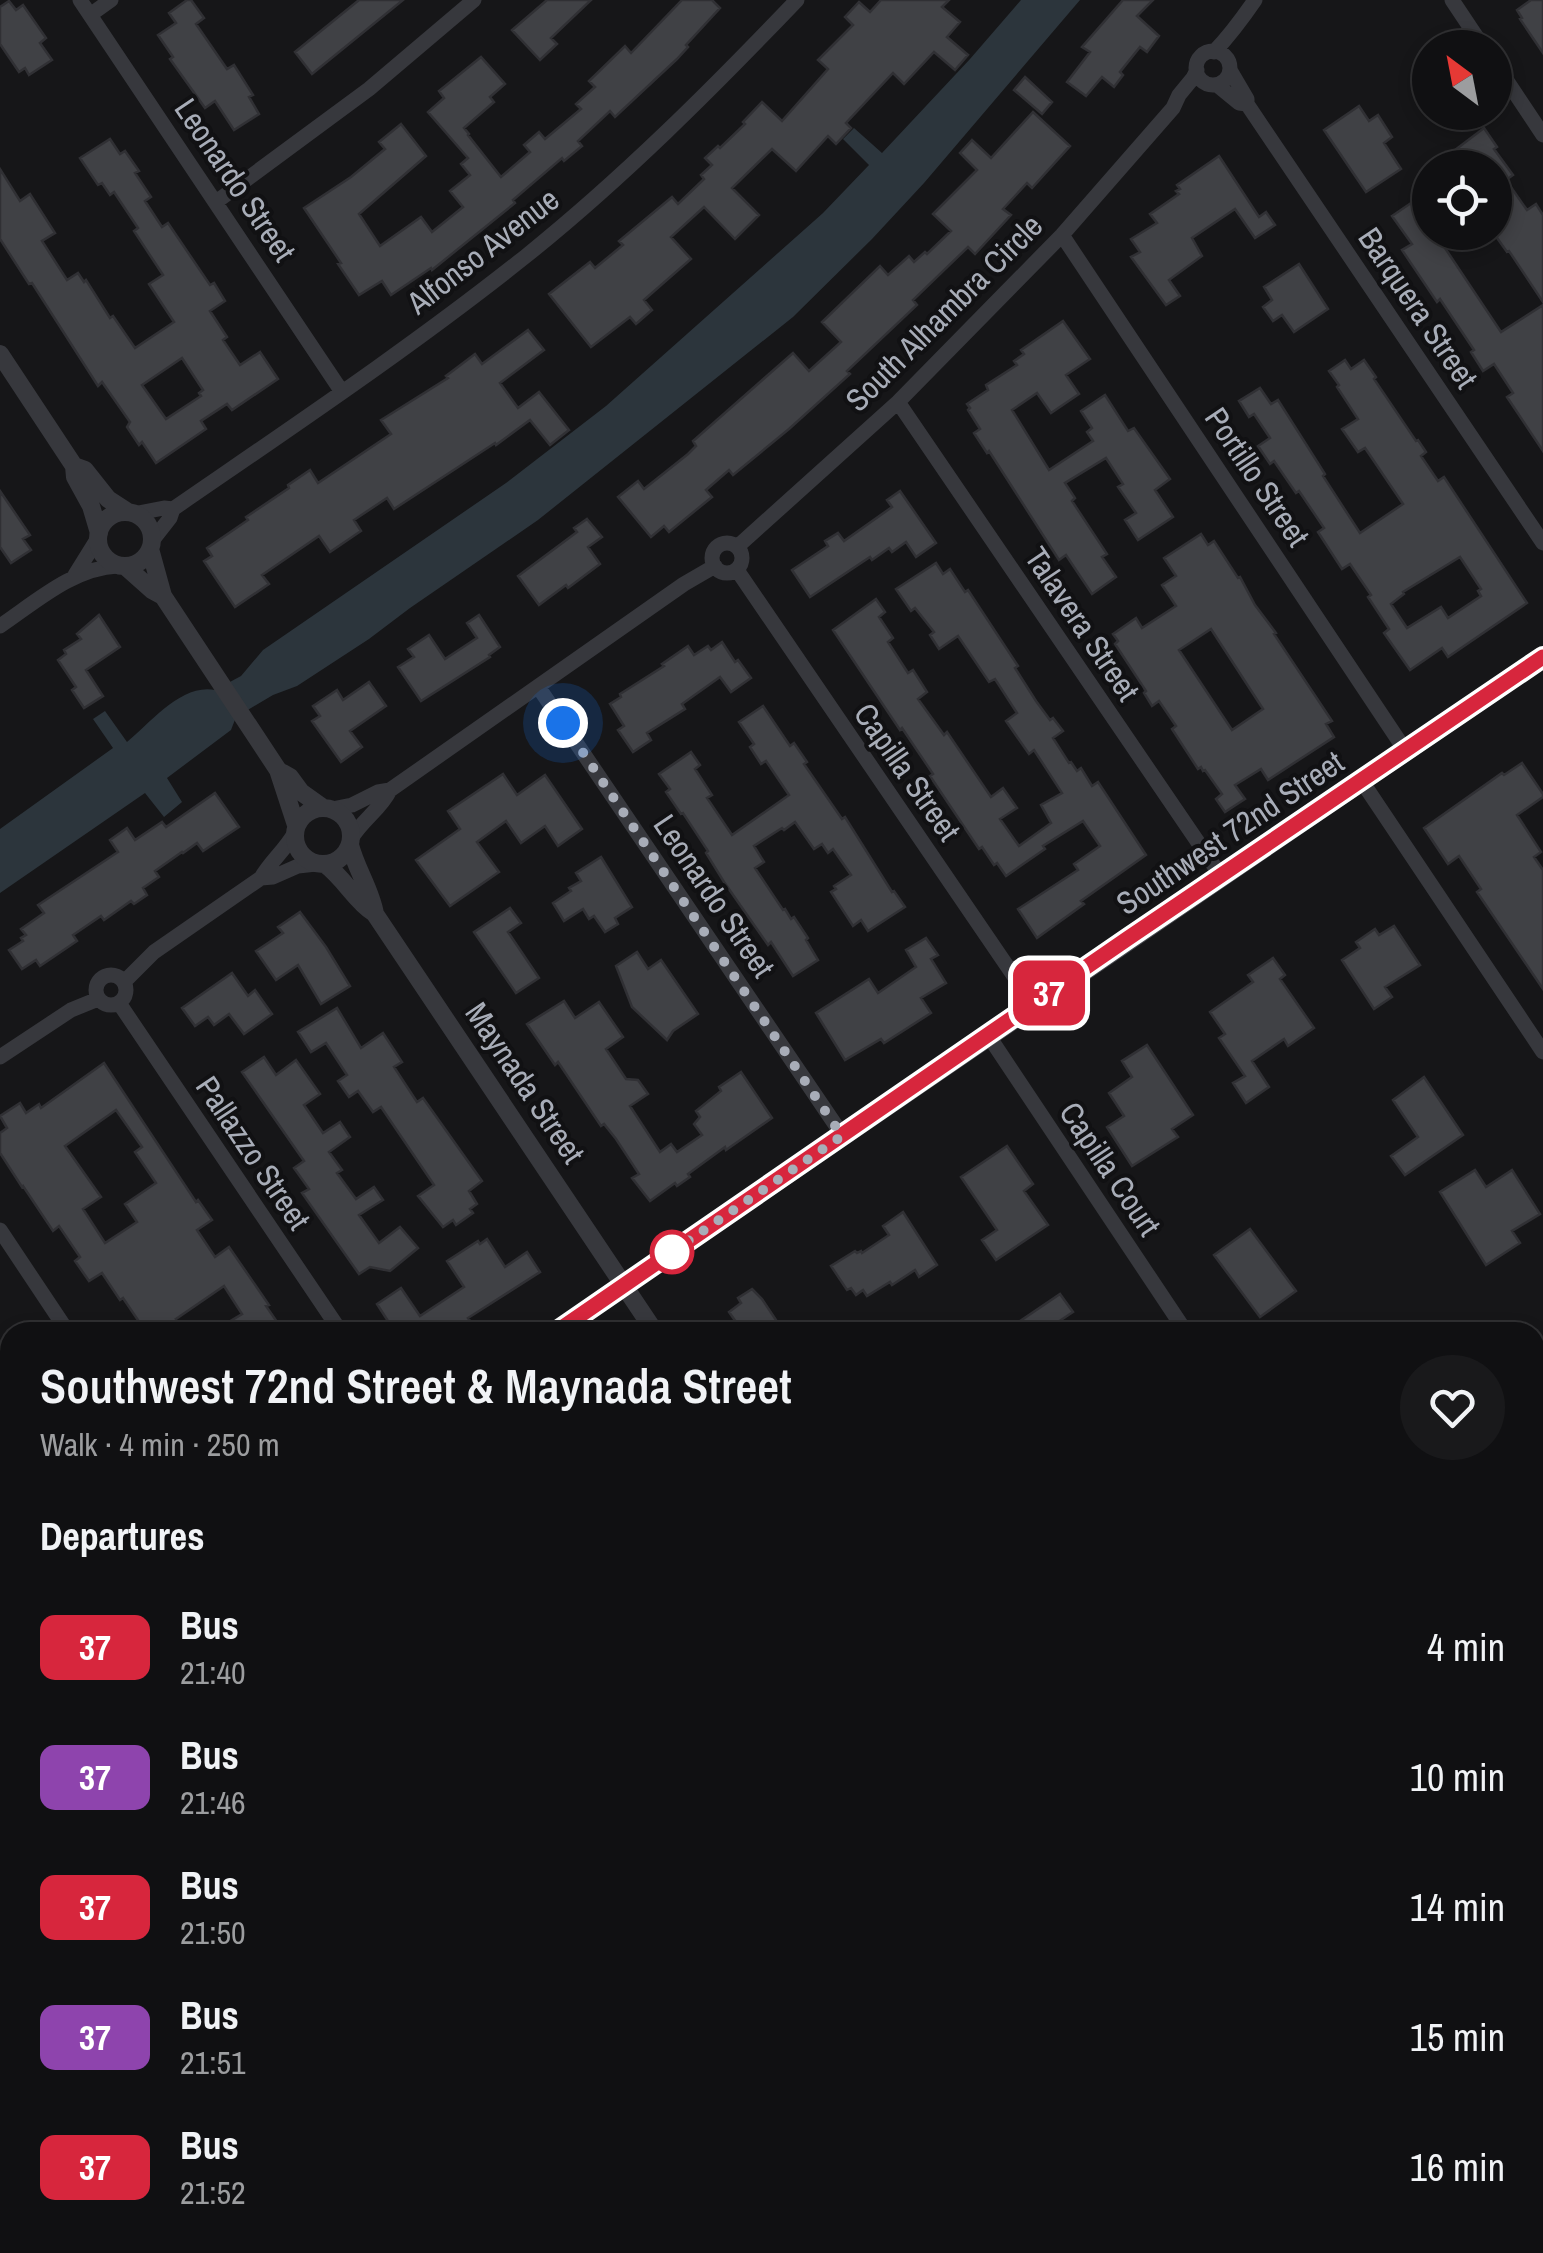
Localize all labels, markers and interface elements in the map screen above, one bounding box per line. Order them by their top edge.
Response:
north arrow [1412,30,1512,130]
map controls [1412,30,1512,250]
street label: Leonardo Street [165,90,306,270]
button: locate [1412,150,1512,250]
street label: Alfonso Avenue [397,178,568,324]
street label: South Alhambra Circle [836,205,1052,421]
street label: Barquera Street [1349,219,1488,397]
street label: Portillo Street [1195,399,1320,555]
street label: Talavera Street [1015,538,1150,709]
street label: Capilla Street [844,694,971,849]
your location [538,698,588,748]
street label: Southwest 72nd Street [1108,741,1352,925]
street label: Leonardo Street [644,806,785,986]
line badge: 37 [1004,960,1094,1026]
text: 37 [1033,970,1065,1017]
street label: Maynada Street [456,994,595,1172]
street label: Pallazzo Street [186,1068,321,1238]
street label: Capilla Court [1050,1093,1171,1244]
unlabelled marker [651,1231,693,1273]
text: Southwest 72nd Street & Maynada Street [40,1353,792,1418]
button: heart [1400,1355,1505,1460]
text: Walk · 4 min · 250 m [40,1423,280,1466]
text: Departures [40,1511,205,1562]
text: Bus [180,1600,239,1651]
text: 4 min [1427,1622,1505,1673]
text: 37 [79,1624,111,1671]
text: 21:40 [180,1651,246,1694]
text: Bus [180,1730,239,1781]
text: 10 min [1410,1752,1505,1803]
text: 37 [79,1754,111,1801]
text: 21:46 [180,1781,246,1824]
text: Bus [180,1860,239,1911]
text: 14 min [1410,1882,1505,1933]
text: 37 [79,1884,111,1931]
text: 21:50 [180,1911,246,1954]
text: Bus [180,1990,239,2041]
text: 15 min [1410,2012,1505,2063]
text: 37 [79,2014,111,2061]
text: 21:51 [180,2041,246,2084]
text: Bus [180,2120,239,2171]
text: 16 min [1410,2142,1505,2193]
text: 37 [79,2144,111,2191]
text: 21:52 [180,2171,246,2214]

